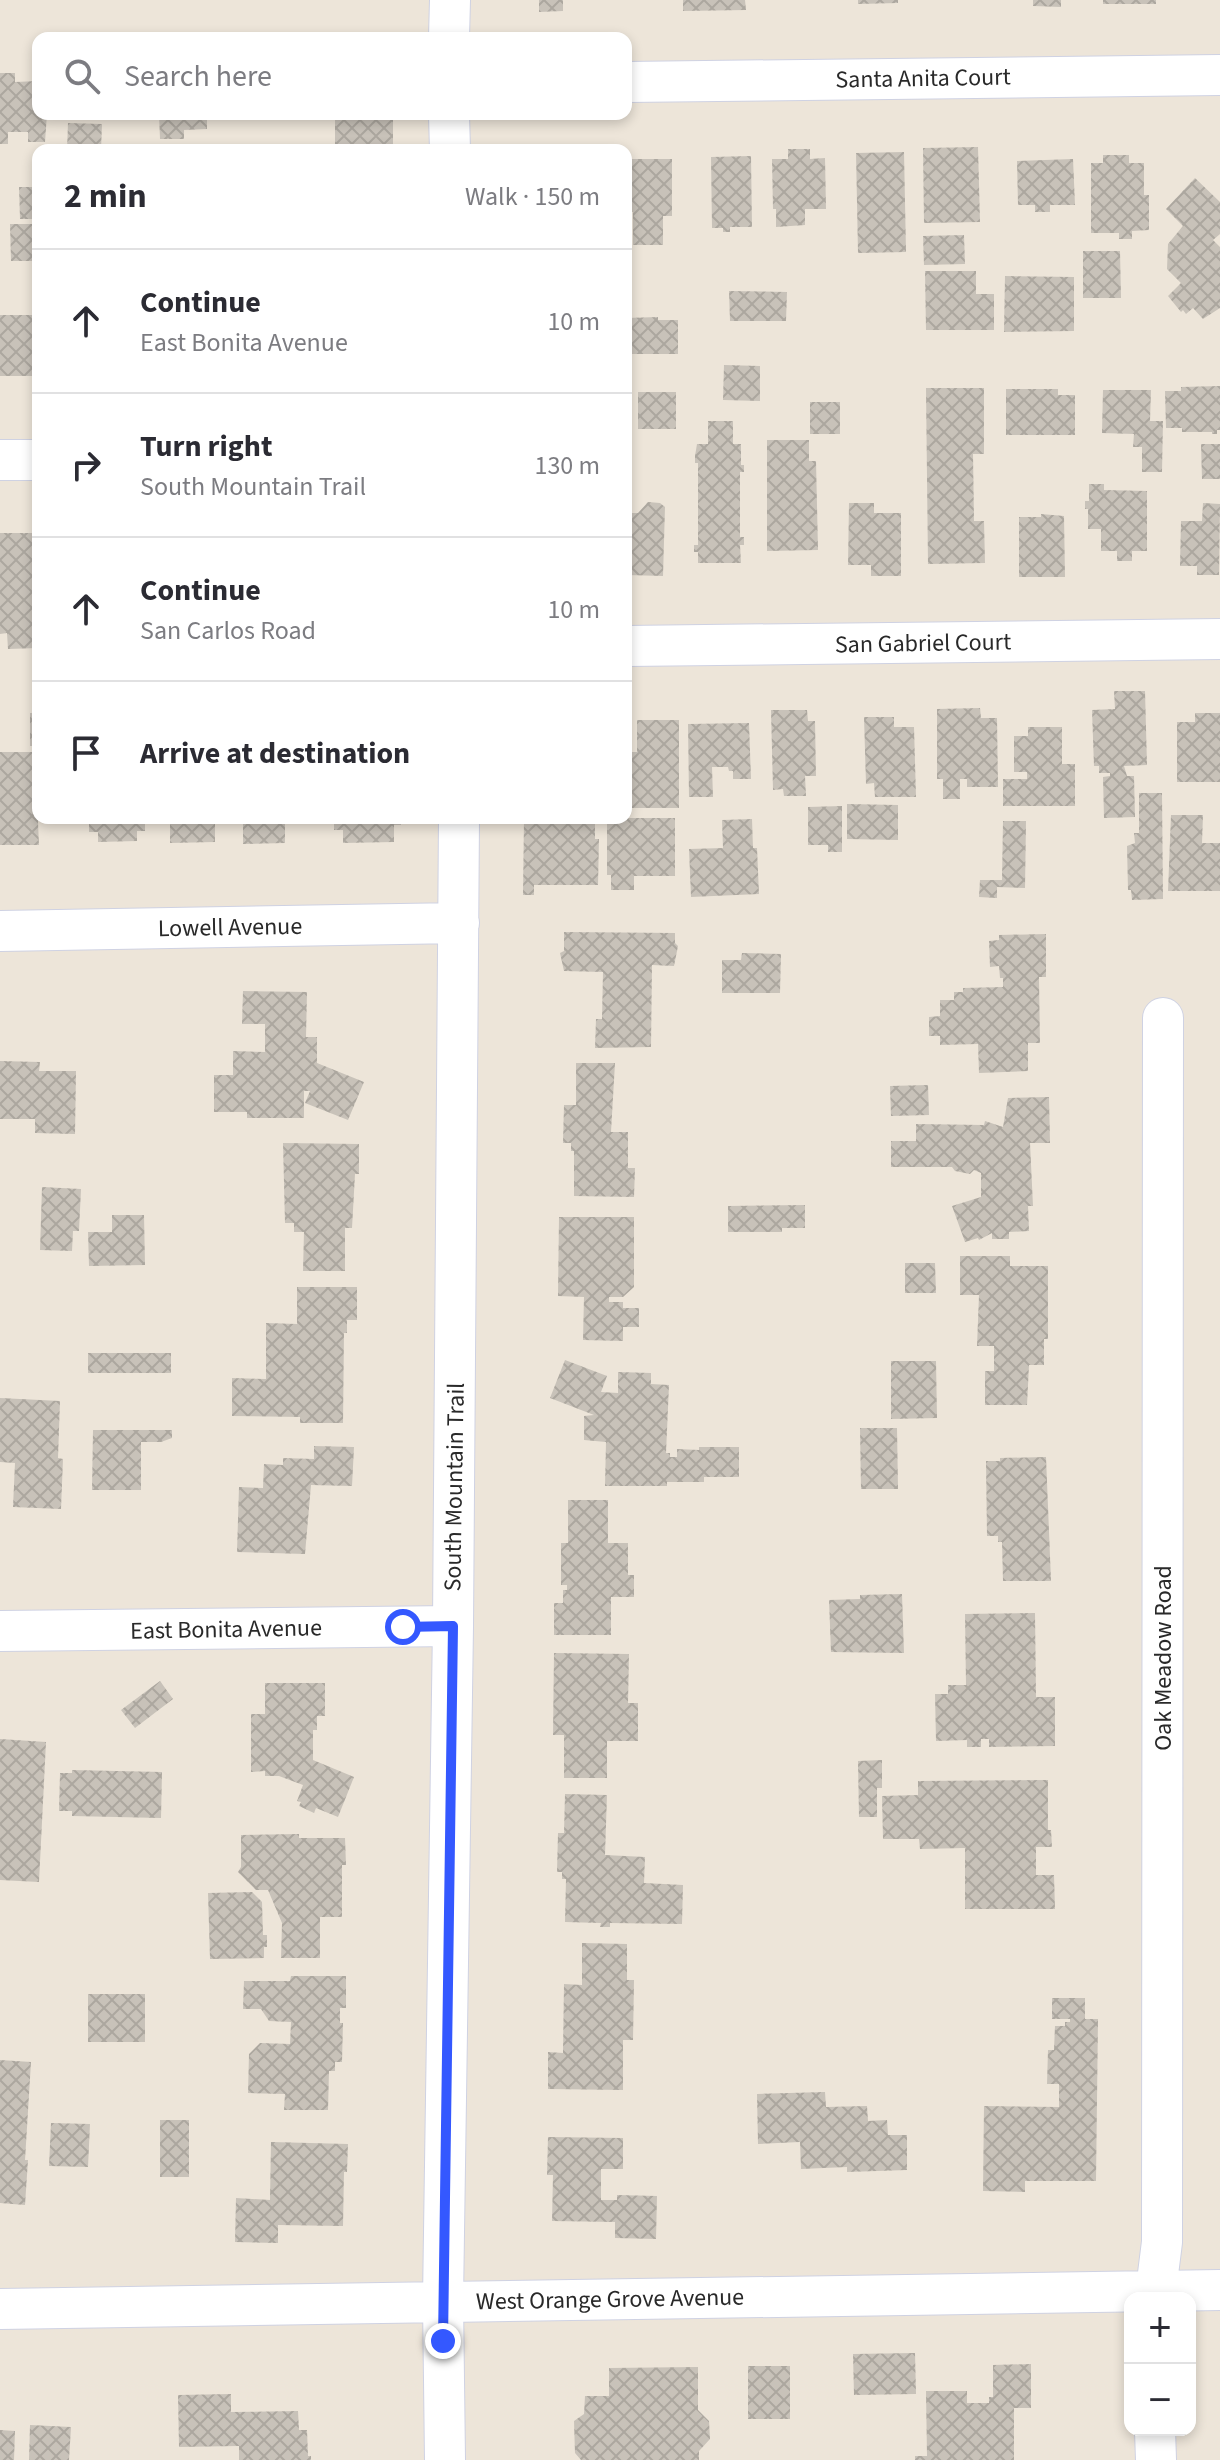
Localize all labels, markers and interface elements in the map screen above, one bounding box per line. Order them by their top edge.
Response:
search box [32,32,632,120]
icon: search [60,54,104,98]
text: Search here [124,55,272,98]
street label: Santa Anita Court [835,59,1011,98]
text: 2 min [64,172,147,221]
text: Walk · 150 m [465,178,600,215]
text: Continue [140,281,261,324]
icon: ahead [64,299,108,343]
text: 10 m [547,303,600,340]
text: East Bonita Avenue [140,324,348,361]
text: Turn right [140,425,272,468]
icon: right [64,443,108,487]
text: 130 m [534,447,600,484]
text: South Mountain Trail [140,468,366,505]
text: Continue [140,569,261,612]
icon: ahead [64,587,108,631]
text: 10 m [547,591,600,628]
text: San Carlos Road [140,612,316,649]
street label: San Gabriel Court [835,624,1011,663]
icon: arrive [64,731,108,775]
text: Arrive at destination [140,732,410,775]
street label: Lowell Avenue [158,909,302,946]
street label: South Mountain Trail [435,1382,474,1592]
street label: Oak Meadow Road [1146,1565,1181,1751]
route start [385,1609,421,1645]
street label: East Bonita Avenue [130,1610,322,1649]
street label: West Orange Grove Avenue [476,2280,744,2319]
map controls [1124,2292,1196,2436]
button: + [1124,2292,1196,2364]
route end [425,2323,461,2359]
button: − [1124,2364,1196,2436]

